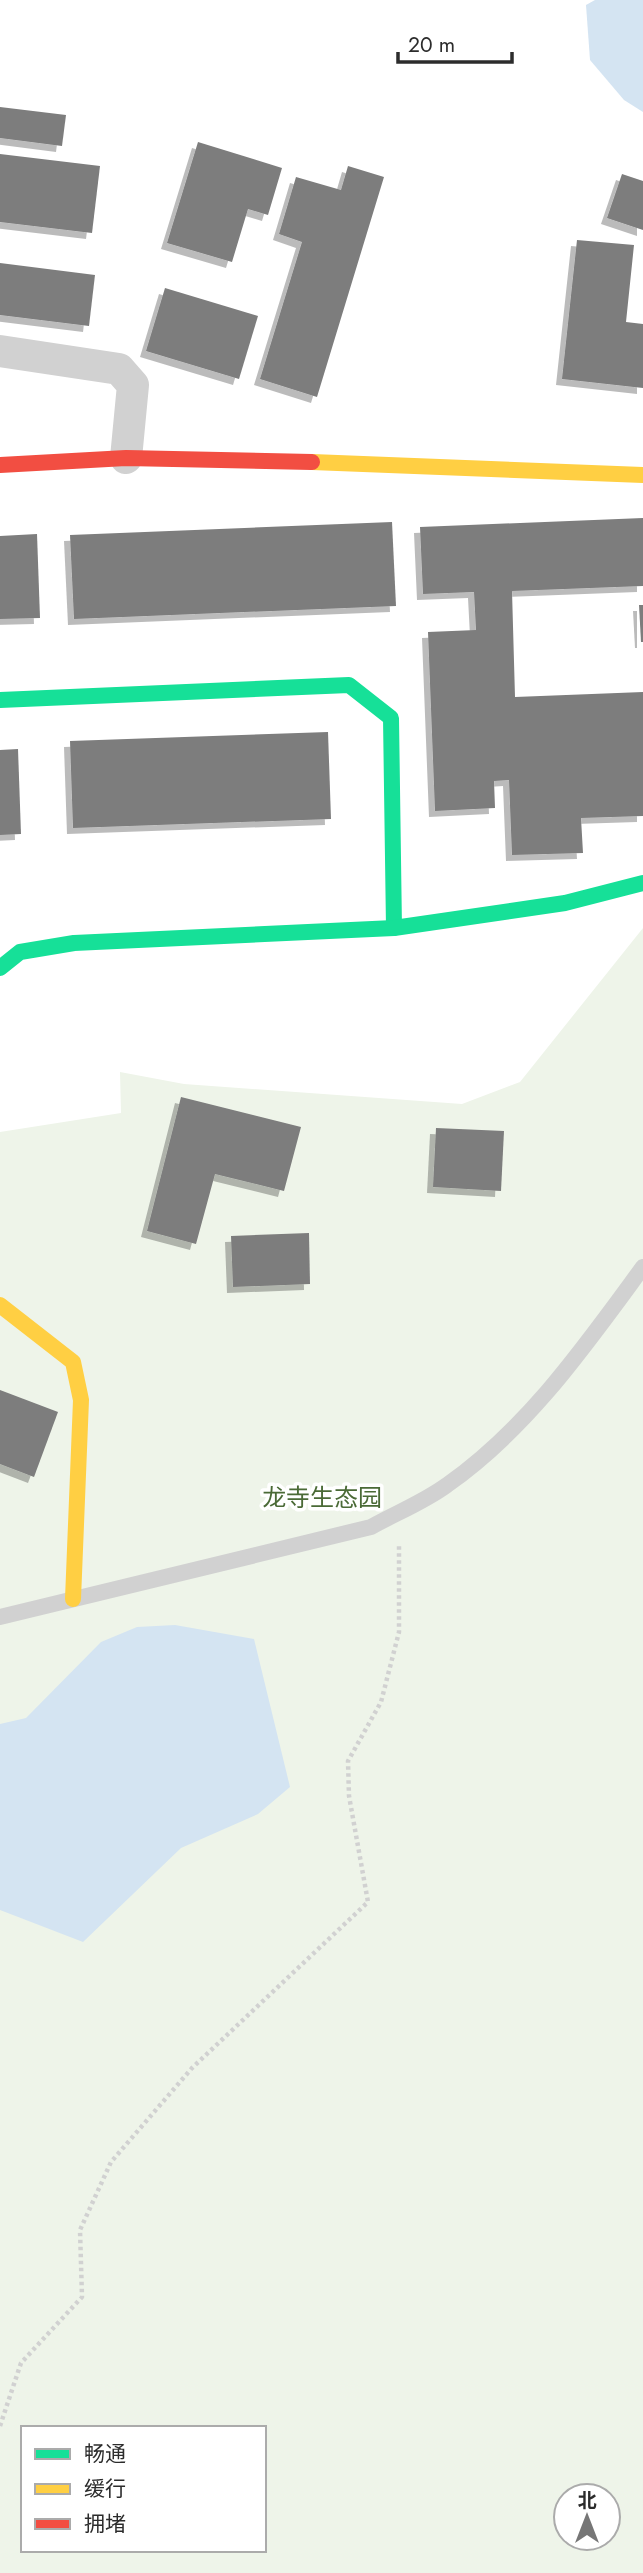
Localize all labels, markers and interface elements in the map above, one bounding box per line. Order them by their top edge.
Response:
scale bar [398,21,512,65]
text: 20 m [408,30,455,60]
park label: 龙寺生态园 [262,1480,382,1515]
legend [21,2426,266,2552]
text: 畅通 [84,2439,126,2469]
text: 缓行 [84,2474,126,2504]
north arrow [552,2482,622,2552]
text: 北 [577,2487,597,2514]
text: 拥堵 [84,2509,126,2539]

